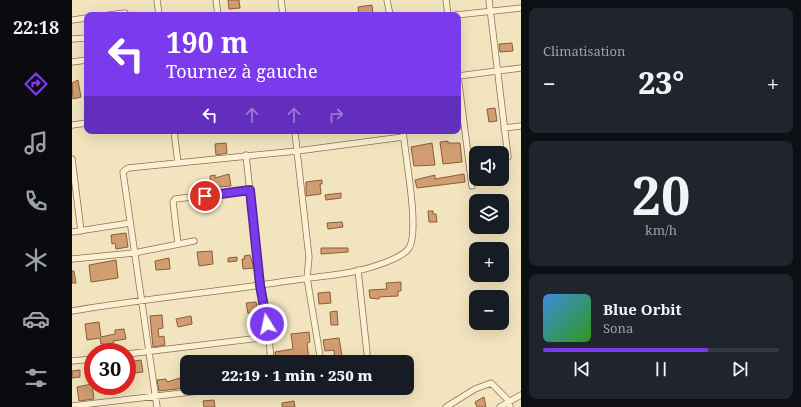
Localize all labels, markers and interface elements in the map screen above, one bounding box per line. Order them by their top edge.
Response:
text: 22:18 [13,15,59,39]
text: 190 m [166,23,248,61]
icon: left [100,28,152,80]
text: Climatisation [543,42,625,60]
text: Tournez à gauche [166,59,318,83]
text: 23° [638,62,684,103]
text: − [543,68,556,98]
text: + [767,68,779,98]
icon: directions [22,70,50,98]
icon: left [199,104,221,126]
icon: ahead [241,104,263,126]
icon: ahead [283,104,305,126]
icon: right [325,104,347,126]
icon: music [22,129,50,157]
map controls [469,146,509,330]
button: sound [469,146,509,186]
text: 20 [632,159,690,230]
pin [188,179,222,213]
icon: arrive [194,185,216,207]
icon: phone [22,187,50,215]
button: layers [469,194,509,234]
text: km/h [645,221,677,239]
button: + [469,242,509,282]
icon: climate [22,246,50,274]
button: − [469,290,509,330]
text: Blue Orbit [603,299,682,319]
position arrow [246,303,288,345]
icon: car [22,305,50,333]
text: Sona [603,319,633,337]
speed limit sign: 30 [84,343,136,395]
icon: previous [571,358,593,380]
icon: pause [650,358,672,380]
icon: next [729,358,751,380]
icon: filters [22,364,50,392]
text: 22:19 · 1 min · 250 m [221,365,373,385]

